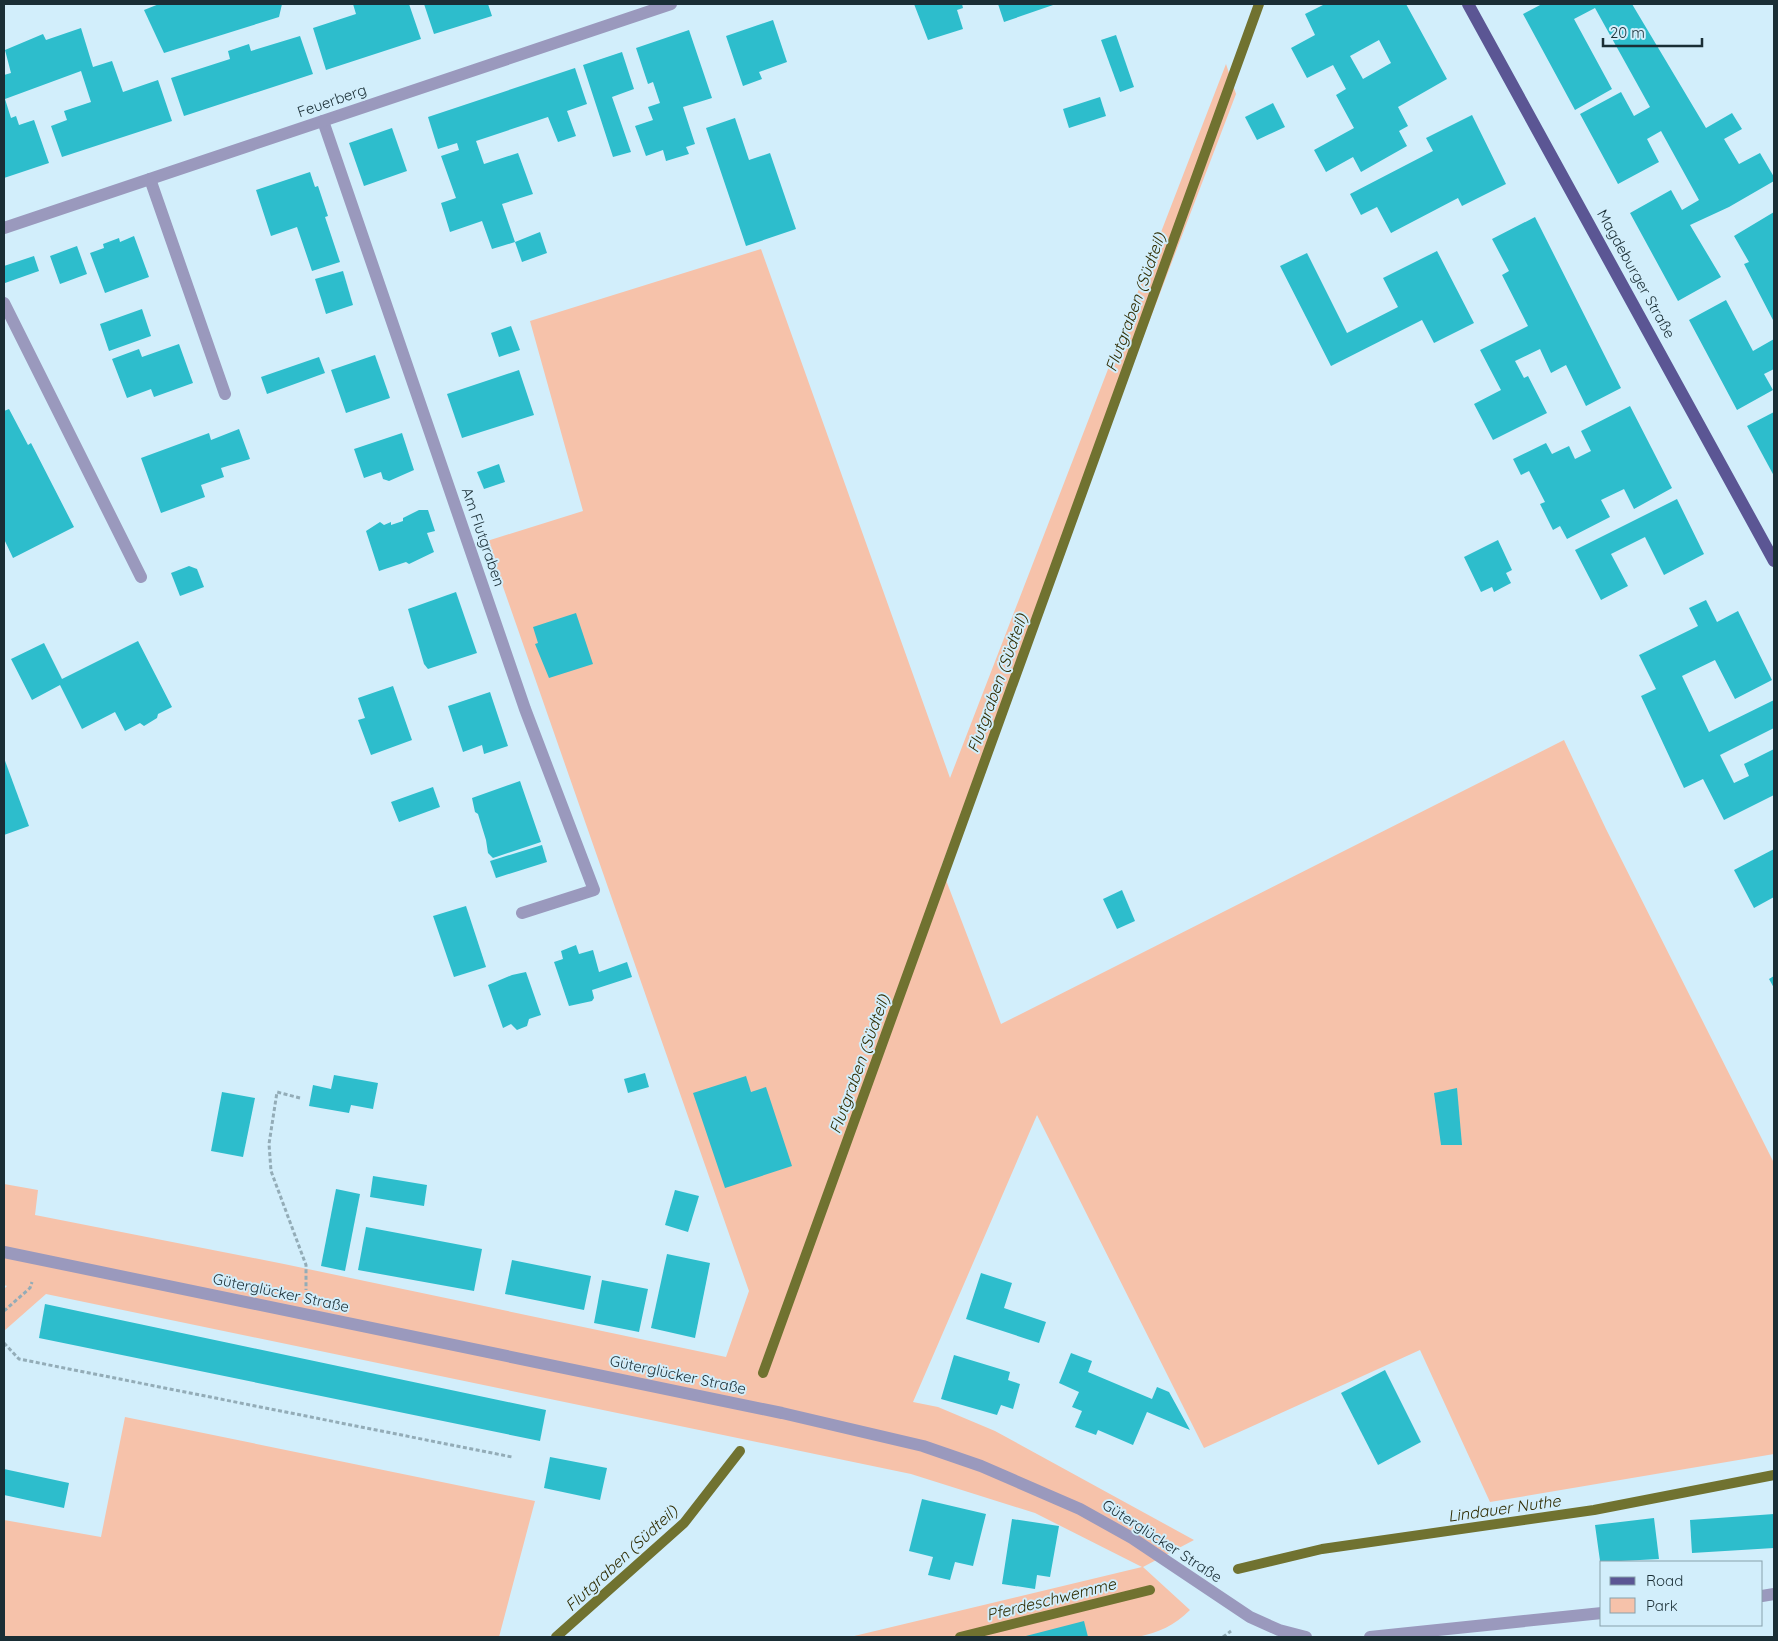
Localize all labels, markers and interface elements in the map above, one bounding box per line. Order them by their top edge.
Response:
scale bar [1603,15,1702,47]
text: 20 m [1610,23,1645,42]
street label: Feuerberg [295,80,369,121]
street label: Magdeburger Straße [1593,206,1680,342]
water label: Flutgraben (Südteil) [1101,229,1170,374]
street label: Am Flutgraben [458,485,509,589]
water label: Flutgraben (Südteil) [963,610,1032,755]
water label: Flutgraben (Südteil) [825,991,894,1136]
street label: Güterglücker Straße [211,1269,351,1316]
street label: Güterglücker Straße [608,1351,748,1398]
water label: Lindauer Nuthe [1446,1490,1562,1526]
street label: Güterglücker Straße [1099,1495,1226,1586]
water label: Flutgraben (Südteil) [561,1500,682,1615]
legend [1600,1561,1763,1626]
text: Road [1646,1571,1683,1590]
water label: Pferdeschwemme [984,1573,1119,1625]
text: Park [1646,1596,1678,1615]

